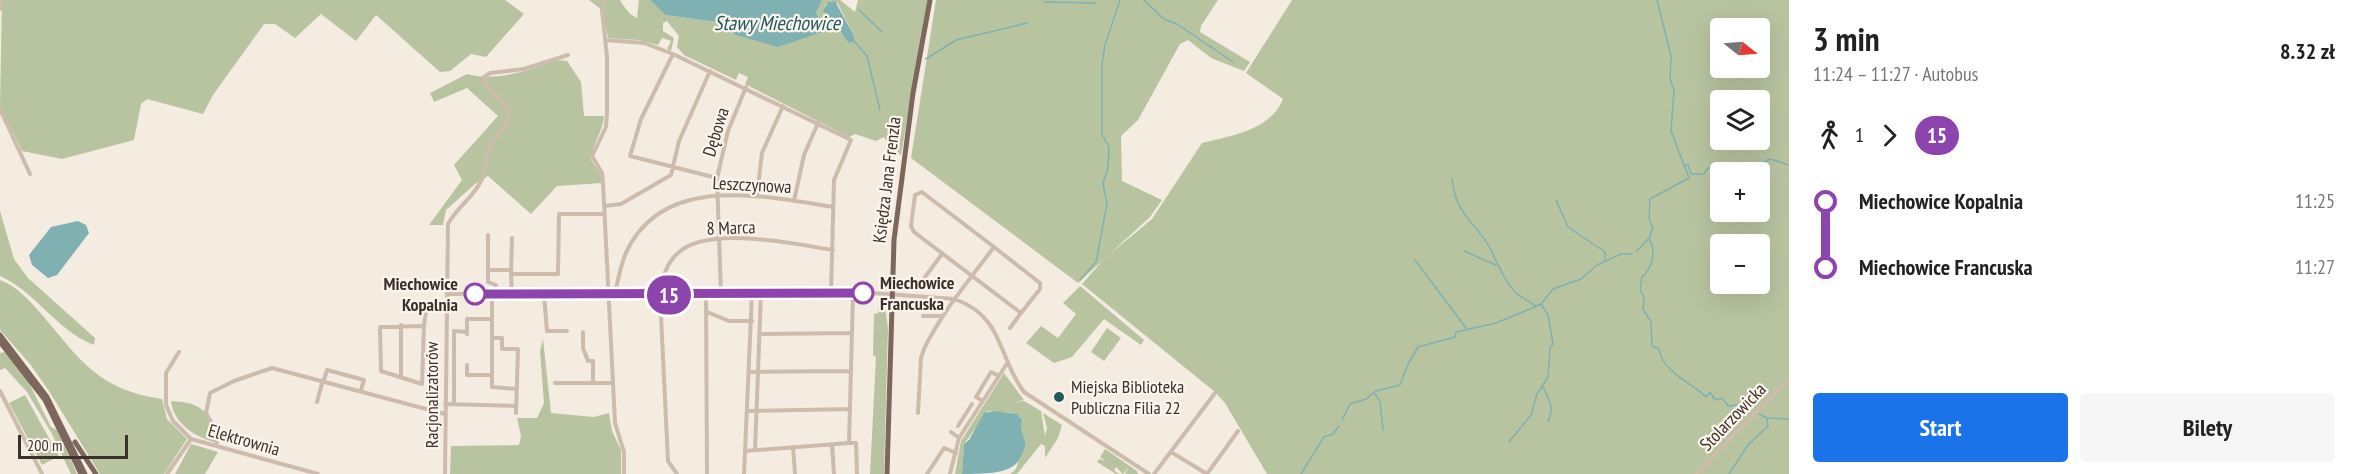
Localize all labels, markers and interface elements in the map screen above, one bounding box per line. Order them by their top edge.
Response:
water label: Stawy Miechowice [714,10,842,36]
text: 3 min [1813,17,1880,60]
north arrow [1710,18,1770,78]
map controls [1710,18,1770,294]
text: 8.32 zł [2280,37,2335,65]
text: 11:24 – 11:27 · Autobus [1813,61,1978,87]
button: layers [1710,90,1770,150]
street label: Dębowa [697,105,734,159]
street label: Księdza Jana Frenzla [867,115,906,244]
icon: walk [1813,119,1846,152]
icon: forward [1873,119,1906,152]
text: 1 [1855,122,1864,148]
text: 15 [1927,122,1947,149]
button: + [1710,162,1770,222]
street label: Leszczynowa [712,171,792,198]
text: Miechowice Kopalnia [1859,187,2023,215]
text: 11:25 [2295,188,2335,214]
street label: 8 Marca [706,215,756,240]
button: − [1710,234,1770,294]
text: Miechowice Francuska [1859,253,2033,281]
text: 11:27 [2295,254,2335,280]
place label: Miechowice Francuska [880,271,955,315]
place label: Miechowice Kopalnia [383,272,458,316]
line badge: 15 [642,276,696,314]
text: 15 [659,282,679,309]
marker: Miechowice Francuska [852,282,874,304]
marker: Miechowice Kopalnia [464,283,486,305]
street label: Racjonalizatorów [420,341,443,448]
place label: Miejska Biblioteka Publiczna Filia 22 [1071,375,1184,419]
street label: Stolarzowicka [1695,378,1771,455]
marker: Miejska Biblioteka Publiczna Filia 22 [1052,390,1066,404]
button: Start [1813,393,2068,462]
button: Bilety [2080,393,2335,462]
street label: Elektrownia [206,418,283,461]
scale bar [18,432,128,460]
text: 200 m [27,435,62,455]

